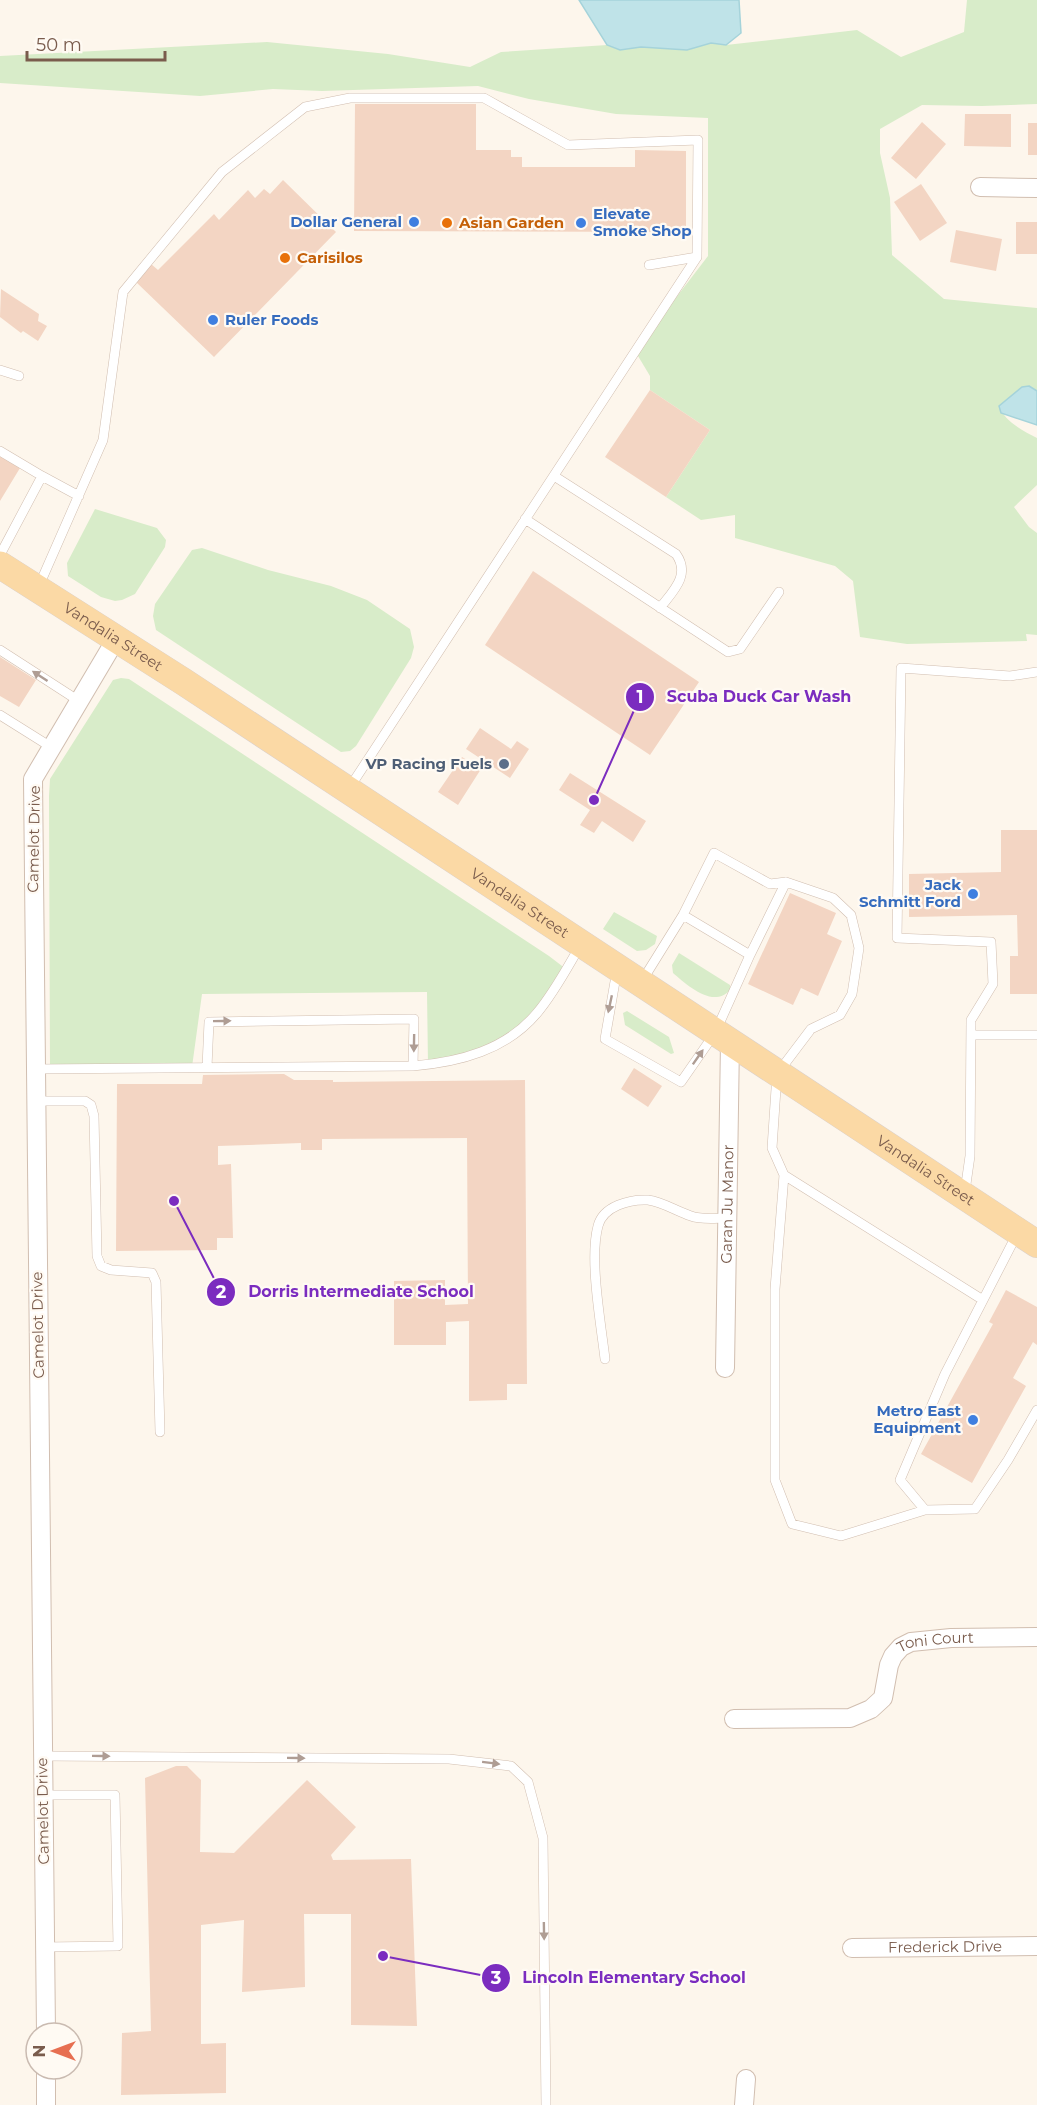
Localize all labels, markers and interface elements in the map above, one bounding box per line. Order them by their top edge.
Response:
scale bar [27,24,165,62]
text: 50 m [36,34,82,56]
place label: Elevate Smoke Shop [593,204,692,240]
place label: Dollar General [290,212,402,231]
place label: Asian Garden [458,213,564,232]
marker: Dollar General [407,215,421,229]
marker: Asian Garden [440,216,454,230]
marker: Elevate Smoke Shop [574,216,588,230]
place label: Carisilos [297,248,363,267]
marker: Carisilos [278,251,292,265]
place label: Ruler Foods [225,310,318,329]
marker: Ruler Foods [206,313,220,327]
street label: Vandalia Street [60,598,167,675]
one-way arrow [32,670,48,681]
callout: Scuba Duck Car Wash [625,680,863,714]
text: 1 [636,686,644,708]
text: Scuba Duck Car Wash [667,687,851,706]
place label: VP Racing Fuels [364,754,492,773]
marker: VP Racing Fuels [497,757,511,771]
street label: Camelot Drive [23,785,44,893]
street label: Vandalia Street [467,863,573,942]
place label: Jack Schmitt Ford [859,875,961,911]
marker: Jack Schmitt Ford [966,887,980,901]
one-way arrow [605,994,614,1013]
one-way arrow [212,1017,231,1026]
one-way arrow [409,1033,418,1052]
one-way arrow [692,1050,704,1066]
street label: Vandalia Street [873,1131,979,1209]
street label: Garan Ju Manor [717,1144,737,1264]
street label: Camelot Drive [27,1271,48,1379]
callout: Dorris Intermediate School [206,1275,485,1309]
text: 2 [216,1281,227,1303]
text: Dorris Intermediate School [248,1282,474,1301]
place label: Metro East Equipment [873,1401,961,1437]
marker: Metro East Equipment [966,1413,980,1427]
street label: Toni Court [894,1628,974,1657]
one-way arrow [91,1751,110,1761]
one-way arrow [286,1753,305,1763]
street label: Camelot Drive [32,1757,53,1865]
one-way arrow [481,1758,500,1768]
one-way arrow [539,1922,549,1941]
street label: Frederick Drive [888,1936,1002,1957]
callout: Lincoln Elementary School [481,1961,758,1995]
text: 3 [490,1967,502,1989]
text: Lincoln Elementary School [522,1968,746,1987]
north arrow [24,2021,84,2081]
text: N [30,2045,49,2057]

